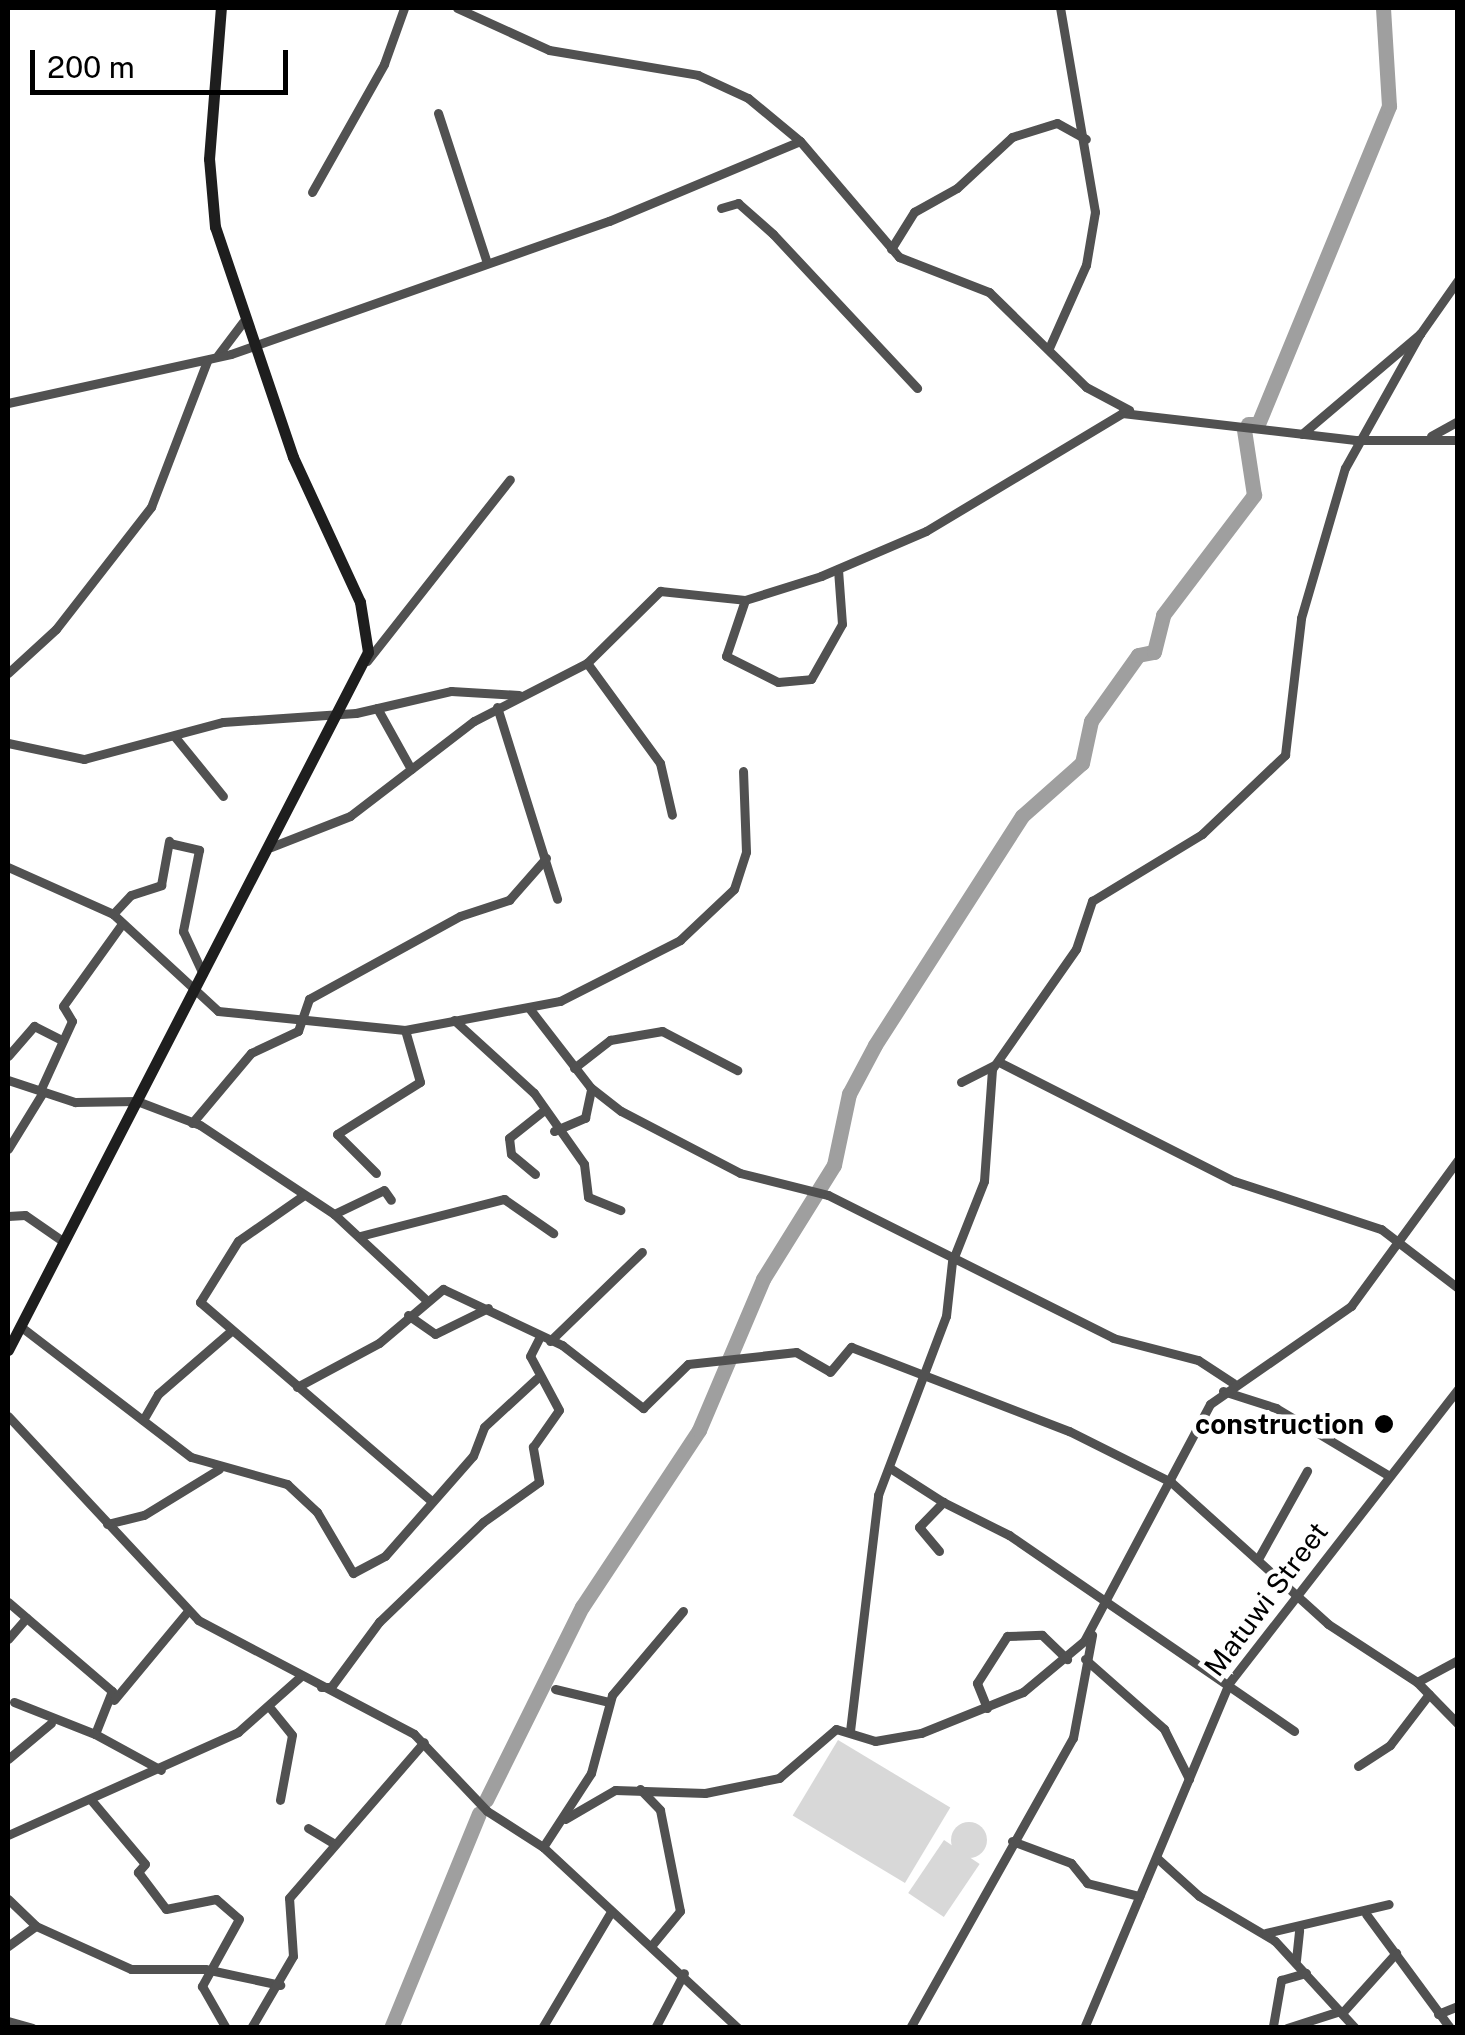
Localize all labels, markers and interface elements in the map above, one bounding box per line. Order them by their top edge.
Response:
scale bar [35,30,292,92]
text: 200 m [47,49,135,85]
place label: construction [1195,1407,1364,1441]
marker: construction [1373,1413,1395,1435]
street label: Matuwi Street [1197,1515,1335,1683]

